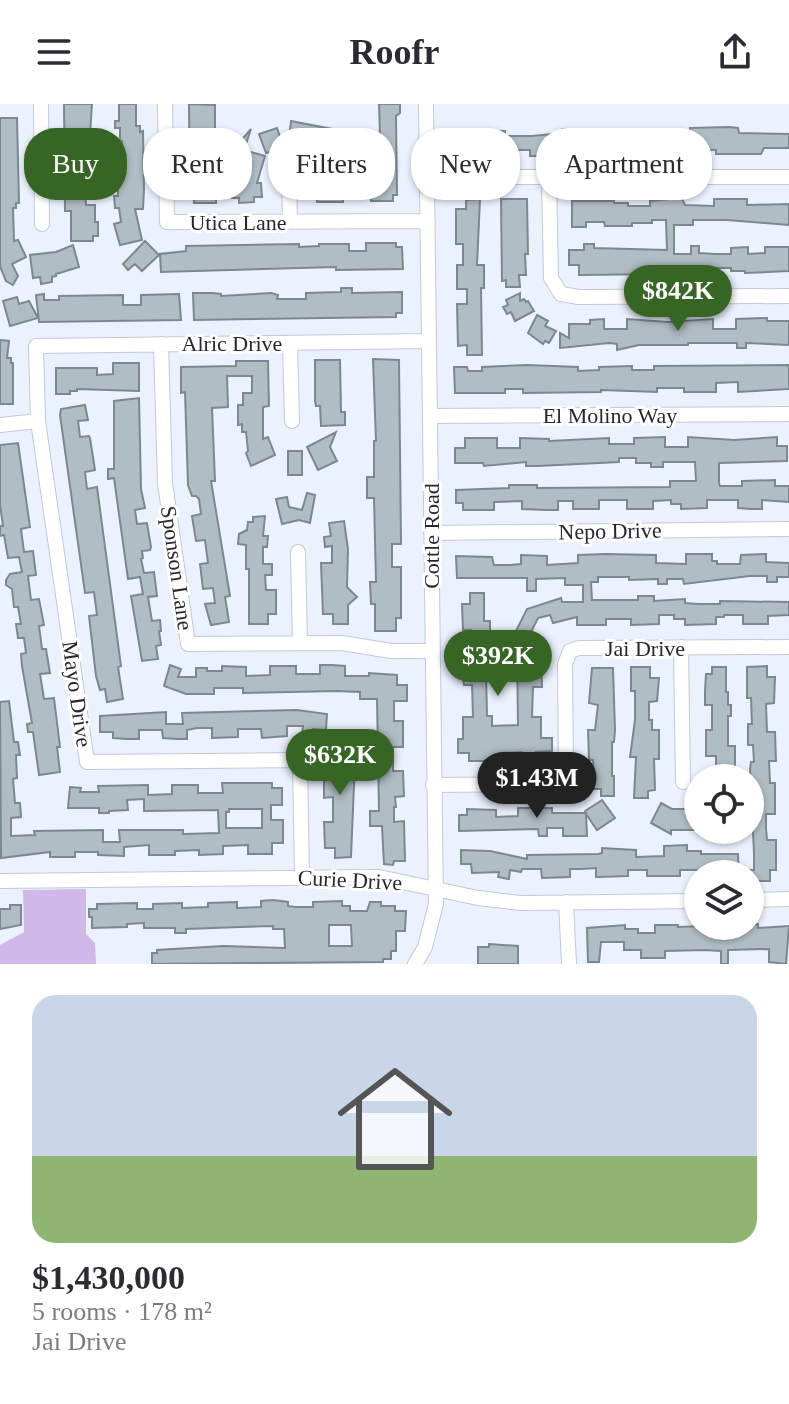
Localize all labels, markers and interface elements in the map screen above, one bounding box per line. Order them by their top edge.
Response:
icon: menu [32,30,76,74]
icon: share [713,30,757,74]
text: Roofr [350,32,439,72]
chip: Buy [24,128,127,200]
chip: Rent [143,128,252,200]
chip: Filters [268,128,395,200]
chip: New [411,128,520,200]
chip: Apartment [536,128,712,200]
street label: Utica Lane [189,210,287,235]
pin: $842K [622,265,734,333]
text: $842K [642,276,714,305]
street label: Alric Drive [182,331,282,356]
street label: El Molino Way [543,403,677,428]
street label: Cottle Road [419,483,444,589]
street label: Sponson Lane [156,504,198,632]
street label: Nepo Drive [558,518,662,544]
pin: $392K [442,630,554,698]
street label: Jai Drive [605,636,685,661]
street label: Mayo Drive [57,639,97,749]
text: $392K [462,641,534,670]
pin: $632K [284,729,396,797]
text: $632K [304,740,376,769]
pin: $1.43M [472,752,602,820]
text: $1.43M [495,763,579,792]
map controls [684,764,764,940]
button: locate [684,764,764,844]
button: layers [684,860,764,940]
street label: Curie Drive [297,865,403,895]
icon: home [323,1047,467,1191]
text: $1,430,000 [32,1259,185,1296]
text: 5 rooms · 178 m² [32,1297,212,1326]
text: Jai Drive [32,1327,127,1356]

